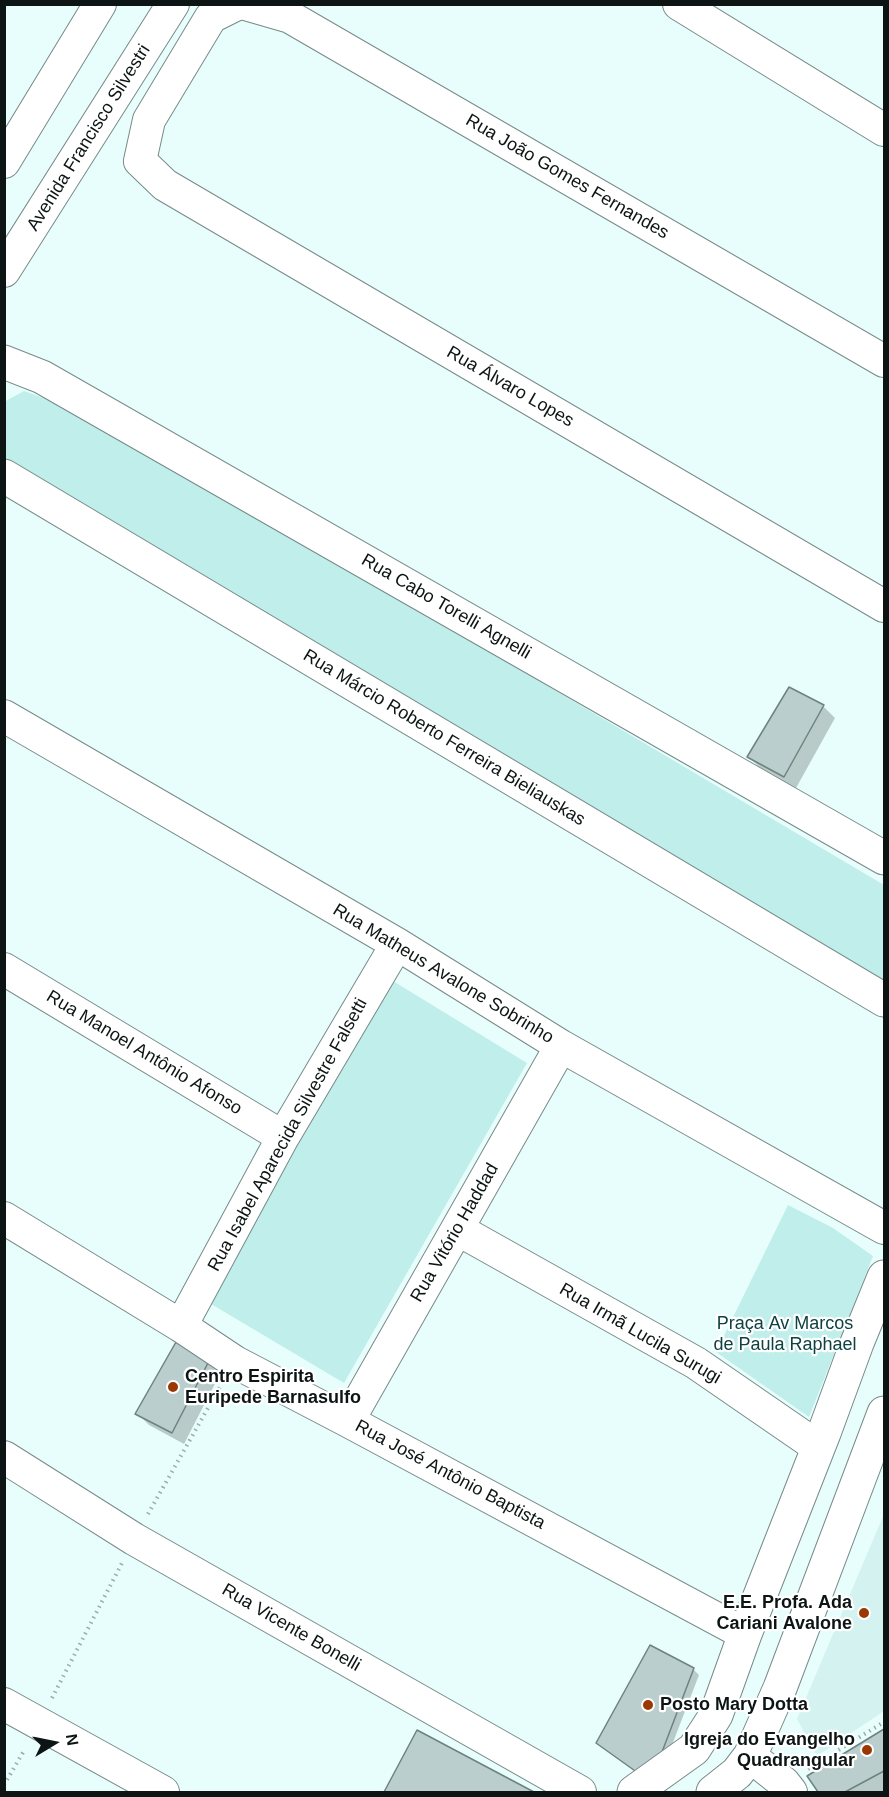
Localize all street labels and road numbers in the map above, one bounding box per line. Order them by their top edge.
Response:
street label: Avenida Francisco Silvestri [23,41,155,235]
street label: Rua João Gomes Fernandes [462,110,672,244]
street label: Rua Álvaro Lopes [443,342,577,432]
street label: Rua Cabo Torelli Agnelli [357,550,535,664]
street label: Rua Márcio Roberto Ferreira Bieliauskas [299,645,589,831]
street label: Rua Matheus Avalone Sobrinho [329,899,557,1049]
street label: Rua Manoel Antônio Afonso [42,986,246,1120]
street label: Rua Isabel Aparecida Silvestre Falsetti [204,995,372,1275]
street label: Rua Vitório Haddad [406,1160,504,1306]
street label: Rua Irmã Lucila Surugi [555,1279,725,1389]
street label: Rua José Antônio Baptista [351,1416,549,1534]
street label: Rua Vicente Bonelli [218,1579,364,1677]

